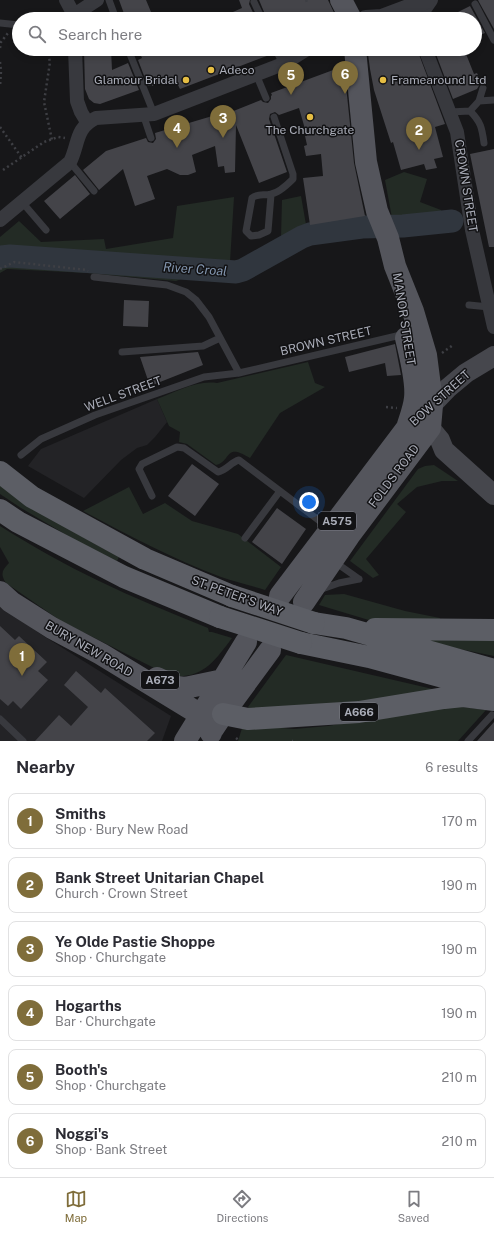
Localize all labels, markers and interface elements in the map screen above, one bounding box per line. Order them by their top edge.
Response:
search box [12,12,482,56]
icon: search [26,23,48,45]
text: Search here [58,26,142,43]
pin: 6 [332,61,358,94]
pin: 5 [278,62,304,95]
place label: Adeco [219,63,255,77]
marker: Adeco [206,65,216,75]
place label: Glamour Bridal [94,73,178,87]
place label: Framearound Ltd [391,73,486,87]
marker: Glamour Bridal [181,75,191,85]
marker: Framearound Ltd [378,75,388,85]
pin: 3 [210,105,236,138]
marker: The Churchgate [305,112,315,122]
pin: 4 [164,115,190,148]
pin: 2 [406,117,432,150]
place label: The Churchgate [266,123,355,137]
street label: CROWN STREET [452,139,480,233]
water label: River Croal [163,259,228,279]
street label: MANOR STREET [390,272,418,366]
street label: BROWN STREET [279,324,373,358]
street label: BOW STREET [407,367,473,429]
street label: WELL STREET [82,374,164,414]
street label: FOLDS ROAD [366,442,422,510]
your location [299,492,319,512]
road number: A575 [318,512,356,530]
street label: ST. PETER'S WAY [189,573,285,619]
street label: BURY NEW ROAD [43,618,135,680]
pin: 1 [9,643,35,676]
road number: A673 [141,671,179,689]
road number: A666 [340,703,378,721]
text: Nearby [16,757,75,777]
text: 6 results [425,760,478,775]
text: Smiths [55,805,106,822]
text: 1 [27,814,33,829]
text: 170 m [442,814,477,829]
text: Shop · Bury New Road [55,822,188,837]
text: Bank Street Unitarian Chapel [55,869,264,886]
text: 2 [26,878,34,893]
text: 190 m [441,878,477,893]
text: Church · Crown Street [55,886,188,901]
text: Ye Olde Pastie Shoppe [55,933,215,950]
text: 3 [26,942,34,957]
text: 190 m [441,942,477,957]
text: Shop · Churchgate [55,950,166,965]
text: Hogarths [55,997,122,1014]
text: 4 [26,1006,34,1021]
text: 190 m [441,1006,477,1021]
text: Bar · Churchgate [55,1014,156,1029]
text: Booth's [55,1061,108,1078]
text: 5 [26,1070,34,1085]
text: 210 m [442,1070,477,1085]
text: Shop · Churchgate [55,1078,166,1093]
text: Noggi's [55,1125,109,1142]
text: 6 [26,1134,34,1149]
text: 210 m [442,1134,477,1149]
text: Shop · Bank Street [55,1142,167,1157]
tab: Map [65,1188,87,1224]
tab: Directions [217,1188,268,1224]
tab: Saved [398,1188,429,1224]

